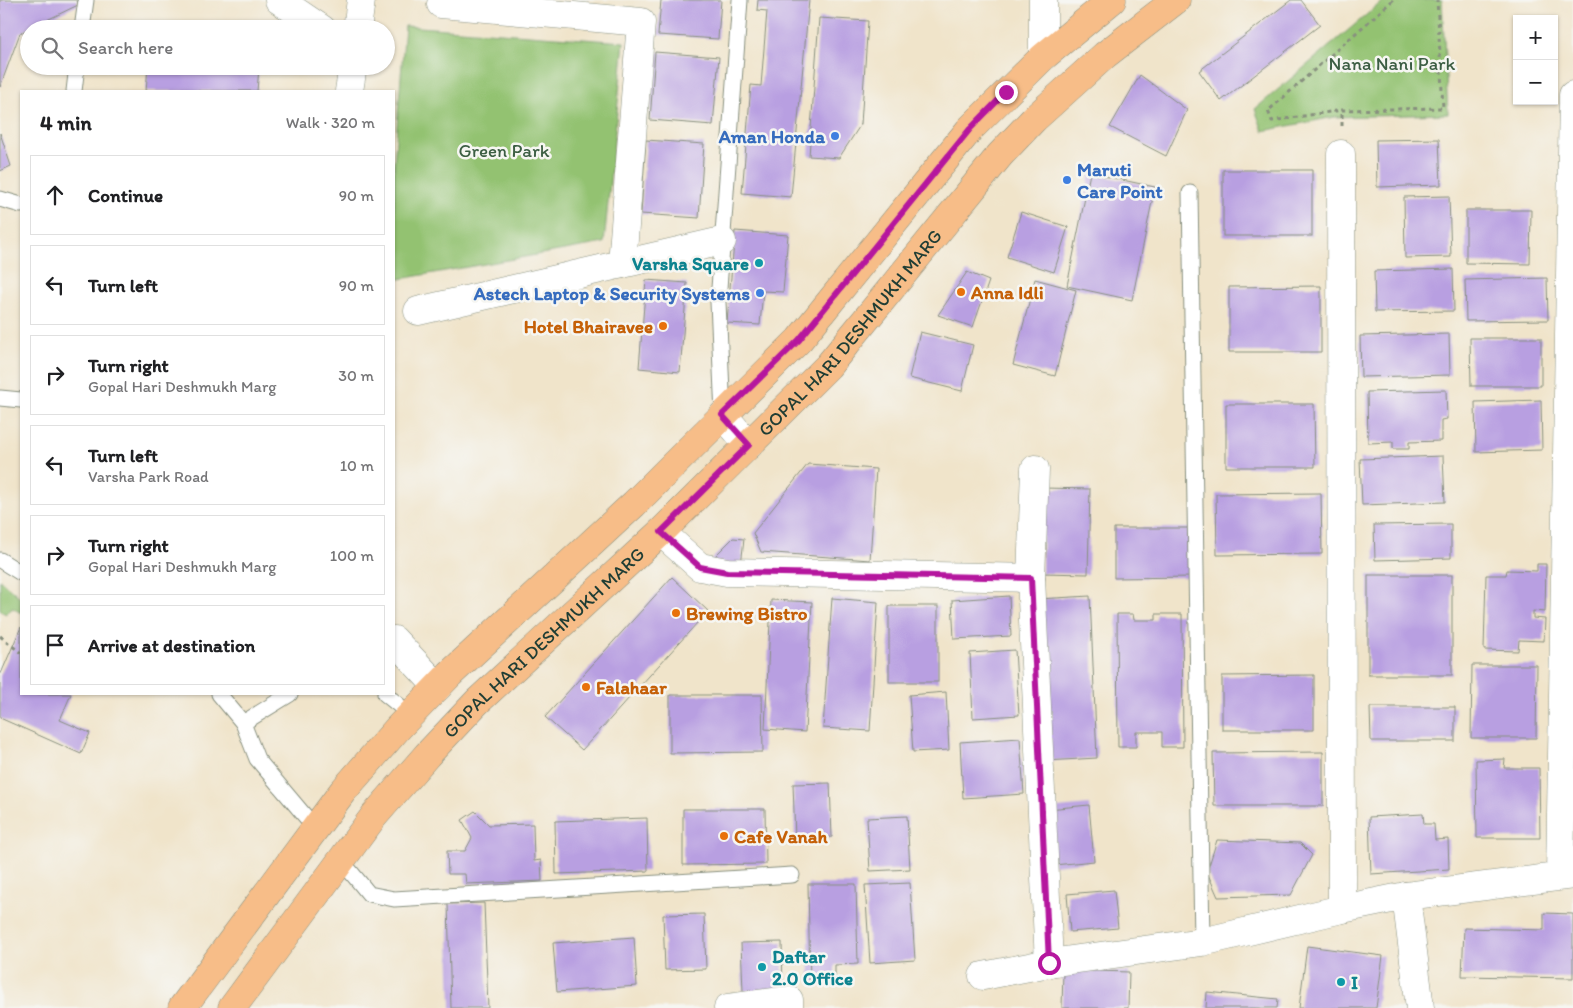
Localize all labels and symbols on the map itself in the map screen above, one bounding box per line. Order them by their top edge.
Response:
park label: Nana Nani Park [1329,52,1456,75]
route end [995,81,1018,104]
place label: Aman Honda [718,125,825,148]
marker: Aman Honda [829,130,841,142]
park label: Green Park [458,139,550,162]
place label: Maruti Care Point [1077,158,1163,203]
marker: Maruti Care Point [1061,174,1073,186]
street label: GOPAL HARI DESHMUKH MARG [753,224,947,441]
place label: Varsha Square [632,252,749,275]
marker: Varsha Square [753,257,765,269]
place label: Anna Idli [970,281,1044,304]
place label: Astech Laptop & Security Systems [473,282,751,305]
marker: Anna Idli [955,286,967,298]
marker: Astech Laptop & Security Systems [754,287,766,299]
place label: Hotel Bhairavee [524,315,653,338]
marker: Hotel Bhairavee [657,320,669,332]
street label: GOPAL HARI DESHMUKH MARG [438,542,649,742]
place label: Brewing Bistro [686,602,808,625]
marker: Brewing Bistro [670,607,682,619]
place label: Falahaar [596,676,667,699]
marker: Falahaar [580,681,592,693]
place label: Cafe Vanah [734,825,829,848]
marker: Cafe Vanah [718,830,730,842]
place label: Daftar 2.0 Office [772,945,853,990]
route start [1038,952,1061,975]
marker: Daftar 2.0 Office [756,961,768,973]
place label: I [1351,971,1358,994]
marker: I [1335,976,1347,988]

